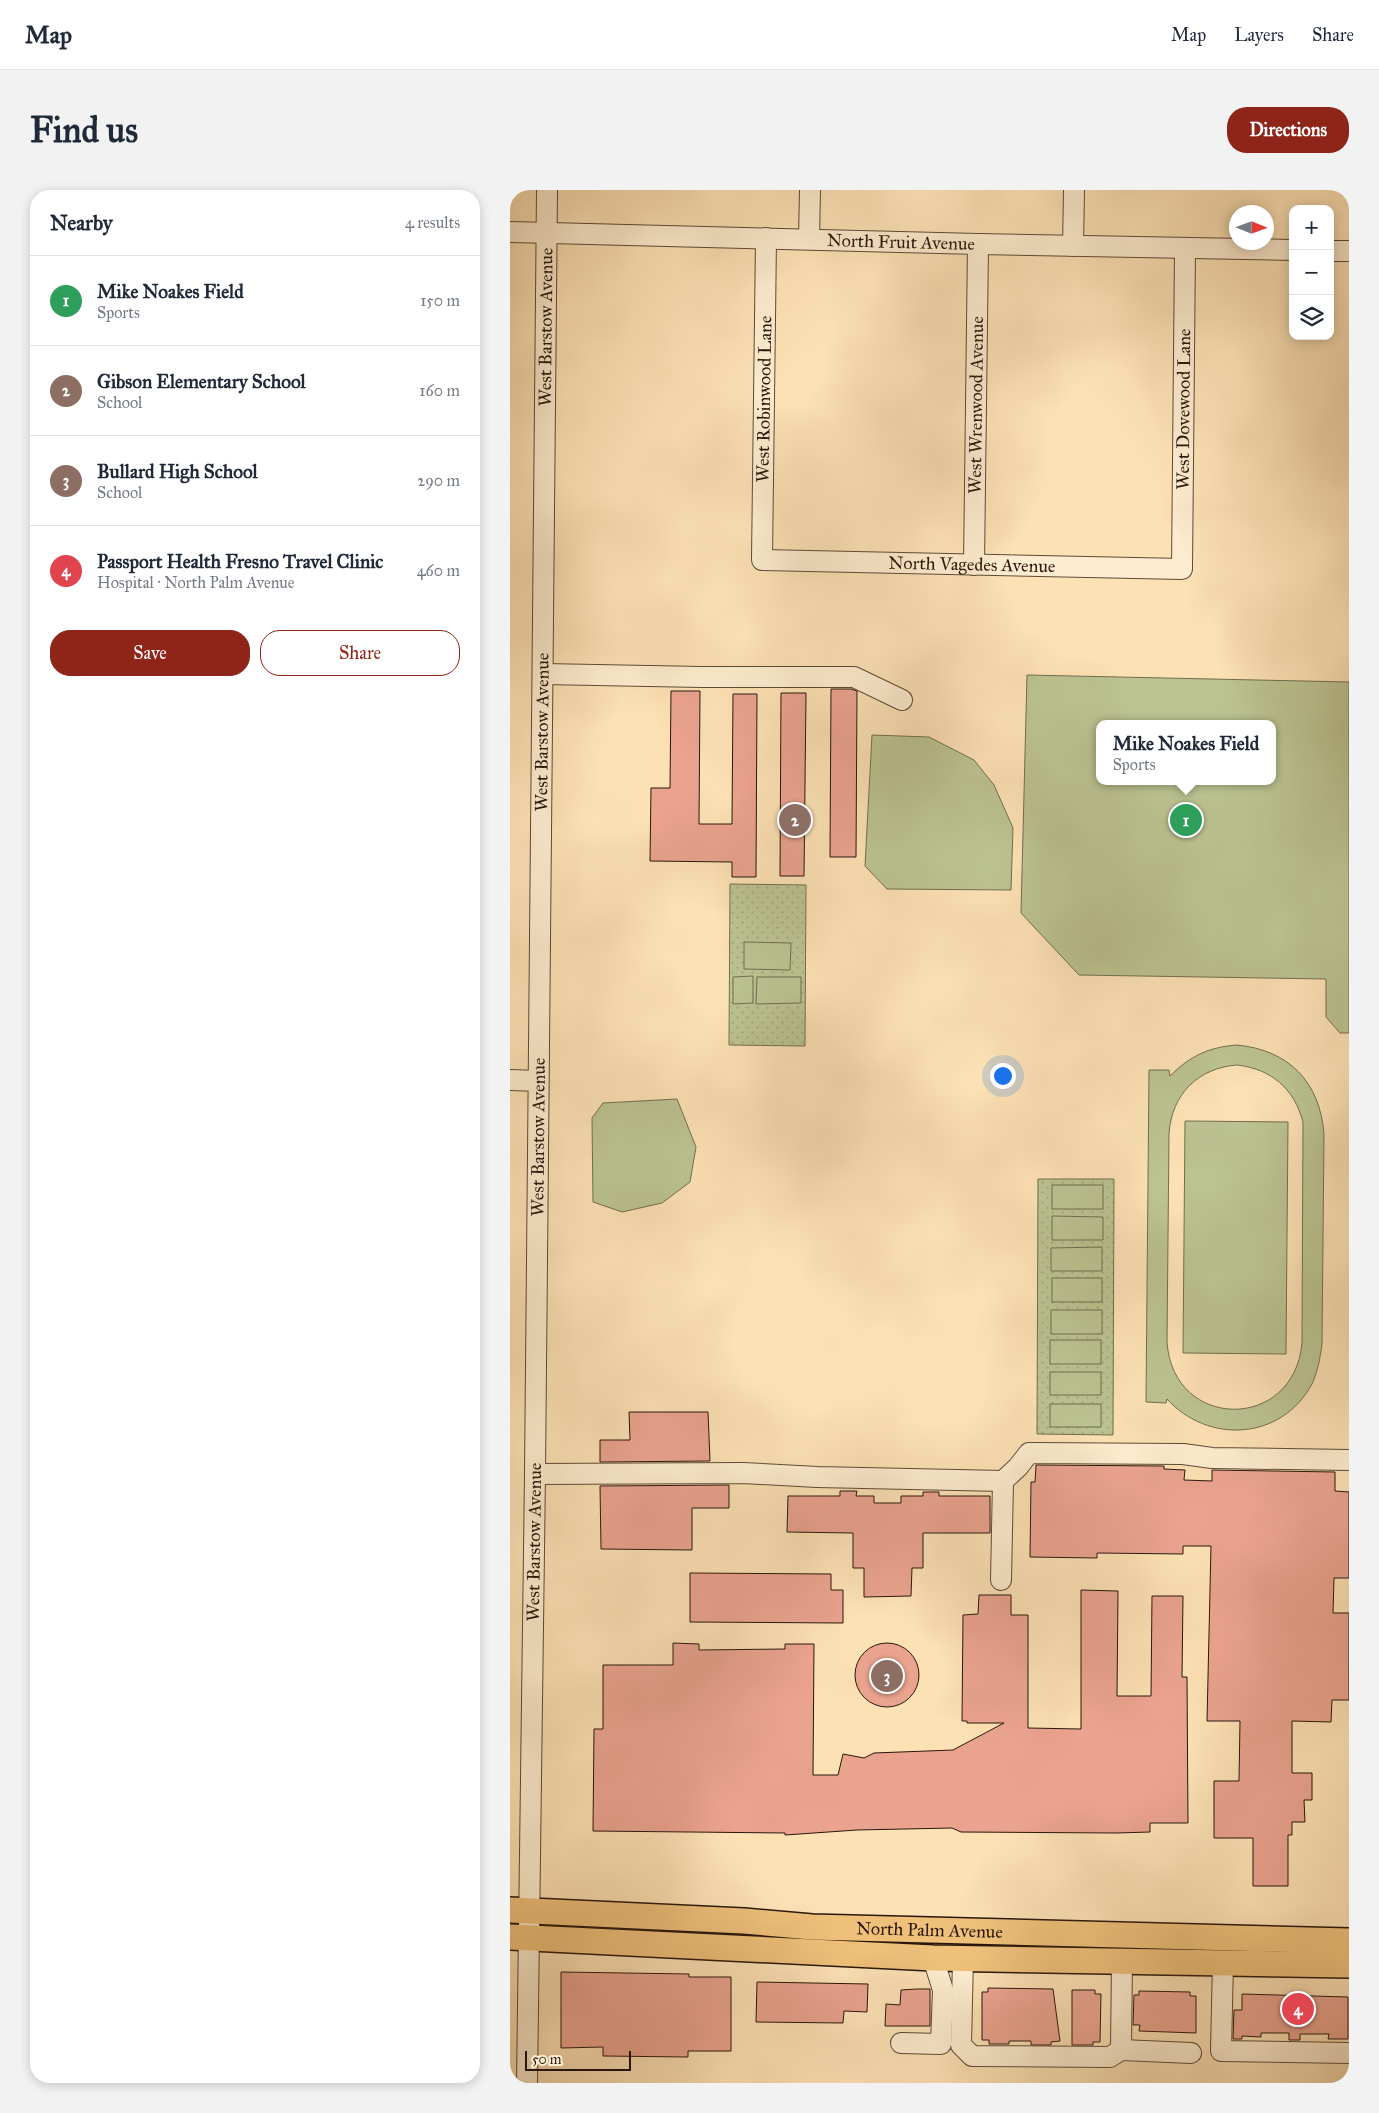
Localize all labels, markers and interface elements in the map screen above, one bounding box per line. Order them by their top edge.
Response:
text: Map [25,20,72,50]
text: Map [1171,24,1206,46]
text: Layers [1234,24,1284,46]
text: Share [1312,24,1354,46]
button: Directions [1227,107,1349,153]
text: Find us [30,109,138,152]
north arrow [1229,205,1274,250]
map controls [1289,205,1334,340]
button: + [1289,205,1334,250]
text: Nearby [50,210,113,236]
text: 4 results [405,213,460,232]
street label: North Fruit Avenue [827,229,975,255]
street label: West Barstow Avenue [534,248,557,407]
button: − [1289,250,1334,295]
text: Mike Noakes Field [97,280,244,303]
text: 1 [63,291,69,310]
text: 150 m [420,291,460,310]
button: layers [1289,295,1334,340]
text: Sports [97,303,140,322]
street label: West Robinwood Lane [752,315,776,483]
street label: West Wrenwood Avenue [964,316,988,494]
street label: West Dovewood Lane [1172,328,1195,490]
text: Gibson Elementary School [97,370,306,393]
text: 2 [62,381,70,400]
text: 160 m [419,381,460,400]
text: School [97,393,142,412]
text: Bullard High School [97,460,258,483]
text: 3 [63,471,69,490]
text: 290 m [417,471,460,490]
text: School [97,483,142,502]
text: Passport Health Fresno Travel Clinic [97,550,383,573]
street label: North Vagedes Avenue [888,552,1056,577]
text: 4 [62,561,70,580]
text: 460 m [417,561,460,580]
text: Hospital · North Palm Avenue [97,573,294,592]
button: Save [50,630,250,676]
button: Share [260,630,460,676]
street label: West Barstow Avenue [530,653,554,812]
popup [1096,720,1276,785]
text: Mike Noakes Field [1113,732,1259,755]
text: Sports [1113,755,1155,774]
pin: 2 [779,801,811,839]
pin: 1 [1170,801,1202,839]
street label: West Barstow Avenue [526,1058,550,1217]
your location [990,1063,1016,1089]
street label: West Barstow Avenue [522,1463,546,1622]
pin: 3 [871,1657,903,1695]
street label: North Palm Avenue [856,1917,1003,1943]
pin: 4 [1282,1990,1314,2028]
scale bar [525,2048,631,2071]
text: 50 m [532,2051,561,2068]

